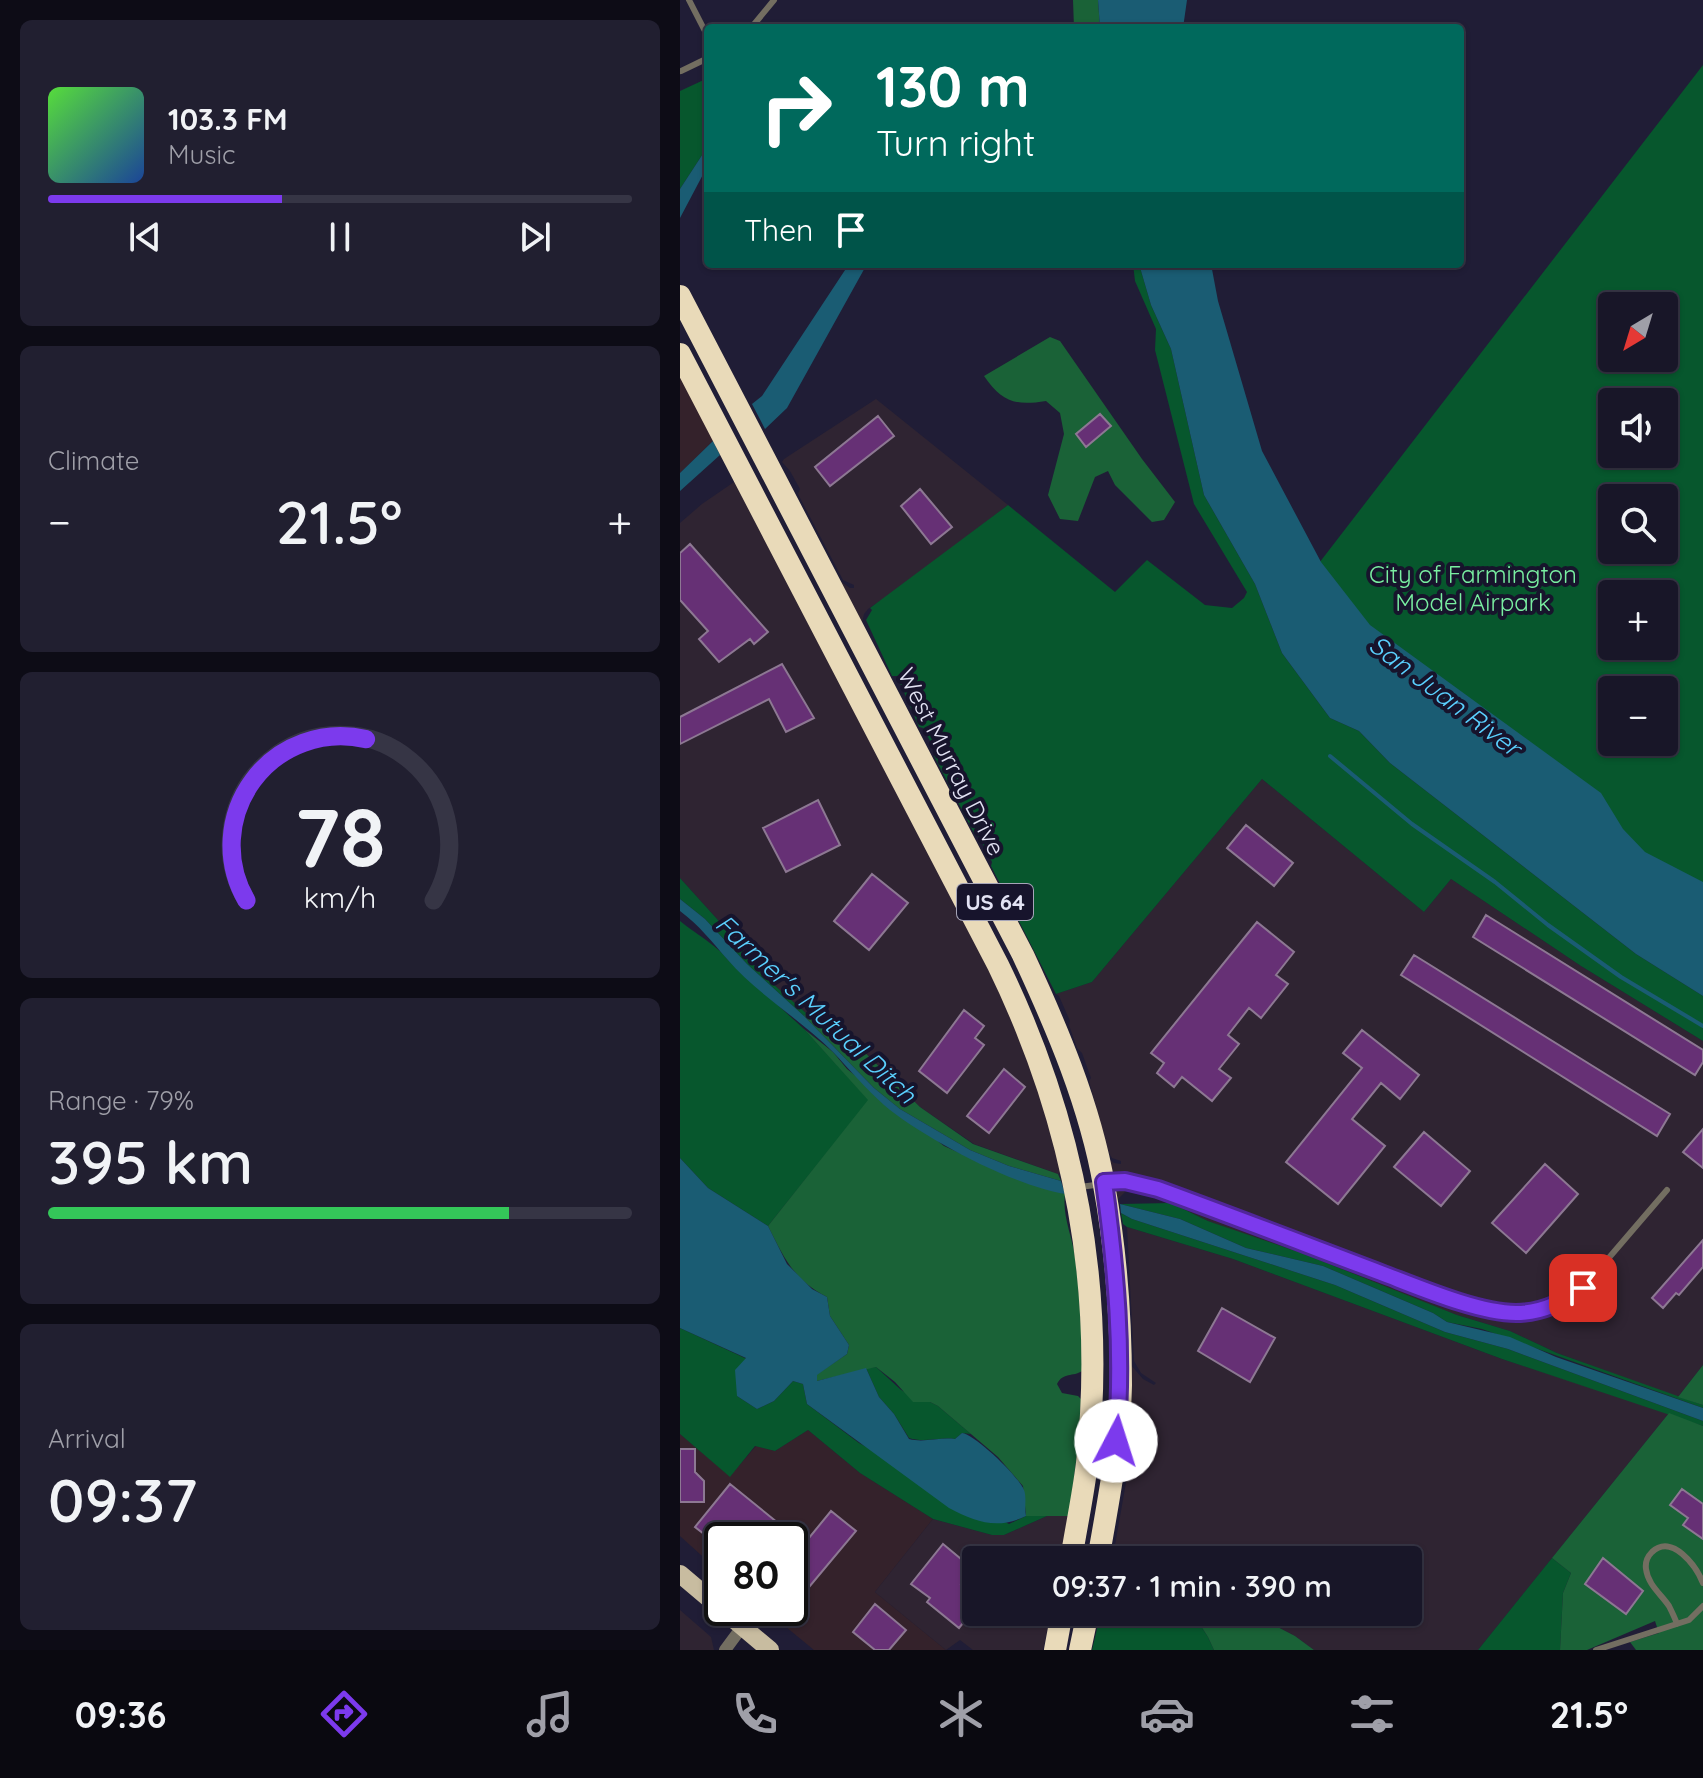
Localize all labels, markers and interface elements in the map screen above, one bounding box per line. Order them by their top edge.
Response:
text: 130 m [876,51,1030,121]
icon: right [744,56,848,160]
text: 103.3 FM [168,100,288,138]
text: Turn right [876,120,1035,165]
text: Music [168,138,236,171]
icon: arrive [829,208,873,252]
text: Then [744,211,813,249]
icon: previous [123,215,167,259]
icon: pause [318,215,362,259]
icon: next [513,215,557,259]
north arrow [1598,292,1678,372]
map controls [1598,292,1678,756]
button: sound [1598,388,1678,468]
text: Climate [48,444,139,477]
text: 21.5° [276,484,402,559]
button: search [1598,484,1678,564]
text: − [48,494,71,549]
text: + [607,494,632,549]
park label: City of Farmington Model Airpark [1369,559,1577,617]
button: + [1598,580,1678,660]
water label: San Juan River [1363,628,1530,765]
street label: West Murray Drive [892,663,1012,860]
button: − [1598,676,1678,756]
text: 78 [294,784,386,888]
text: km/h [304,879,376,915]
road number: US 64 [957,884,1033,920]
water label: Farmer's Mutual Ditch [709,907,925,1111]
text: Range · 79% [48,1084,194,1117]
text: 395 km [48,1124,253,1199]
pin [1549,1254,1617,1322]
icon: arrive [1561,1266,1605,1310]
position arrow [1074,1399,1158,1483]
text: Arrival [48,1422,126,1455]
text: 09:37 [48,1462,197,1537]
speed limit sign: 80 [704,1522,808,1626]
text: 09:37 · 1 min · 390 m [1052,1567,1332,1605]
icon: directions [316,1686,372,1742]
icon: music [522,1686,578,1742]
icon: phone [727,1686,783,1742]
icon: climate [933,1686,989,1742]
icon: car [1139,1686,1195,1742]
icon: filters [1344,1686,1400,1742]
text: 09:36 [75,1692,166,1737]
text: 21.5° [1550,1692,1628,1737]

